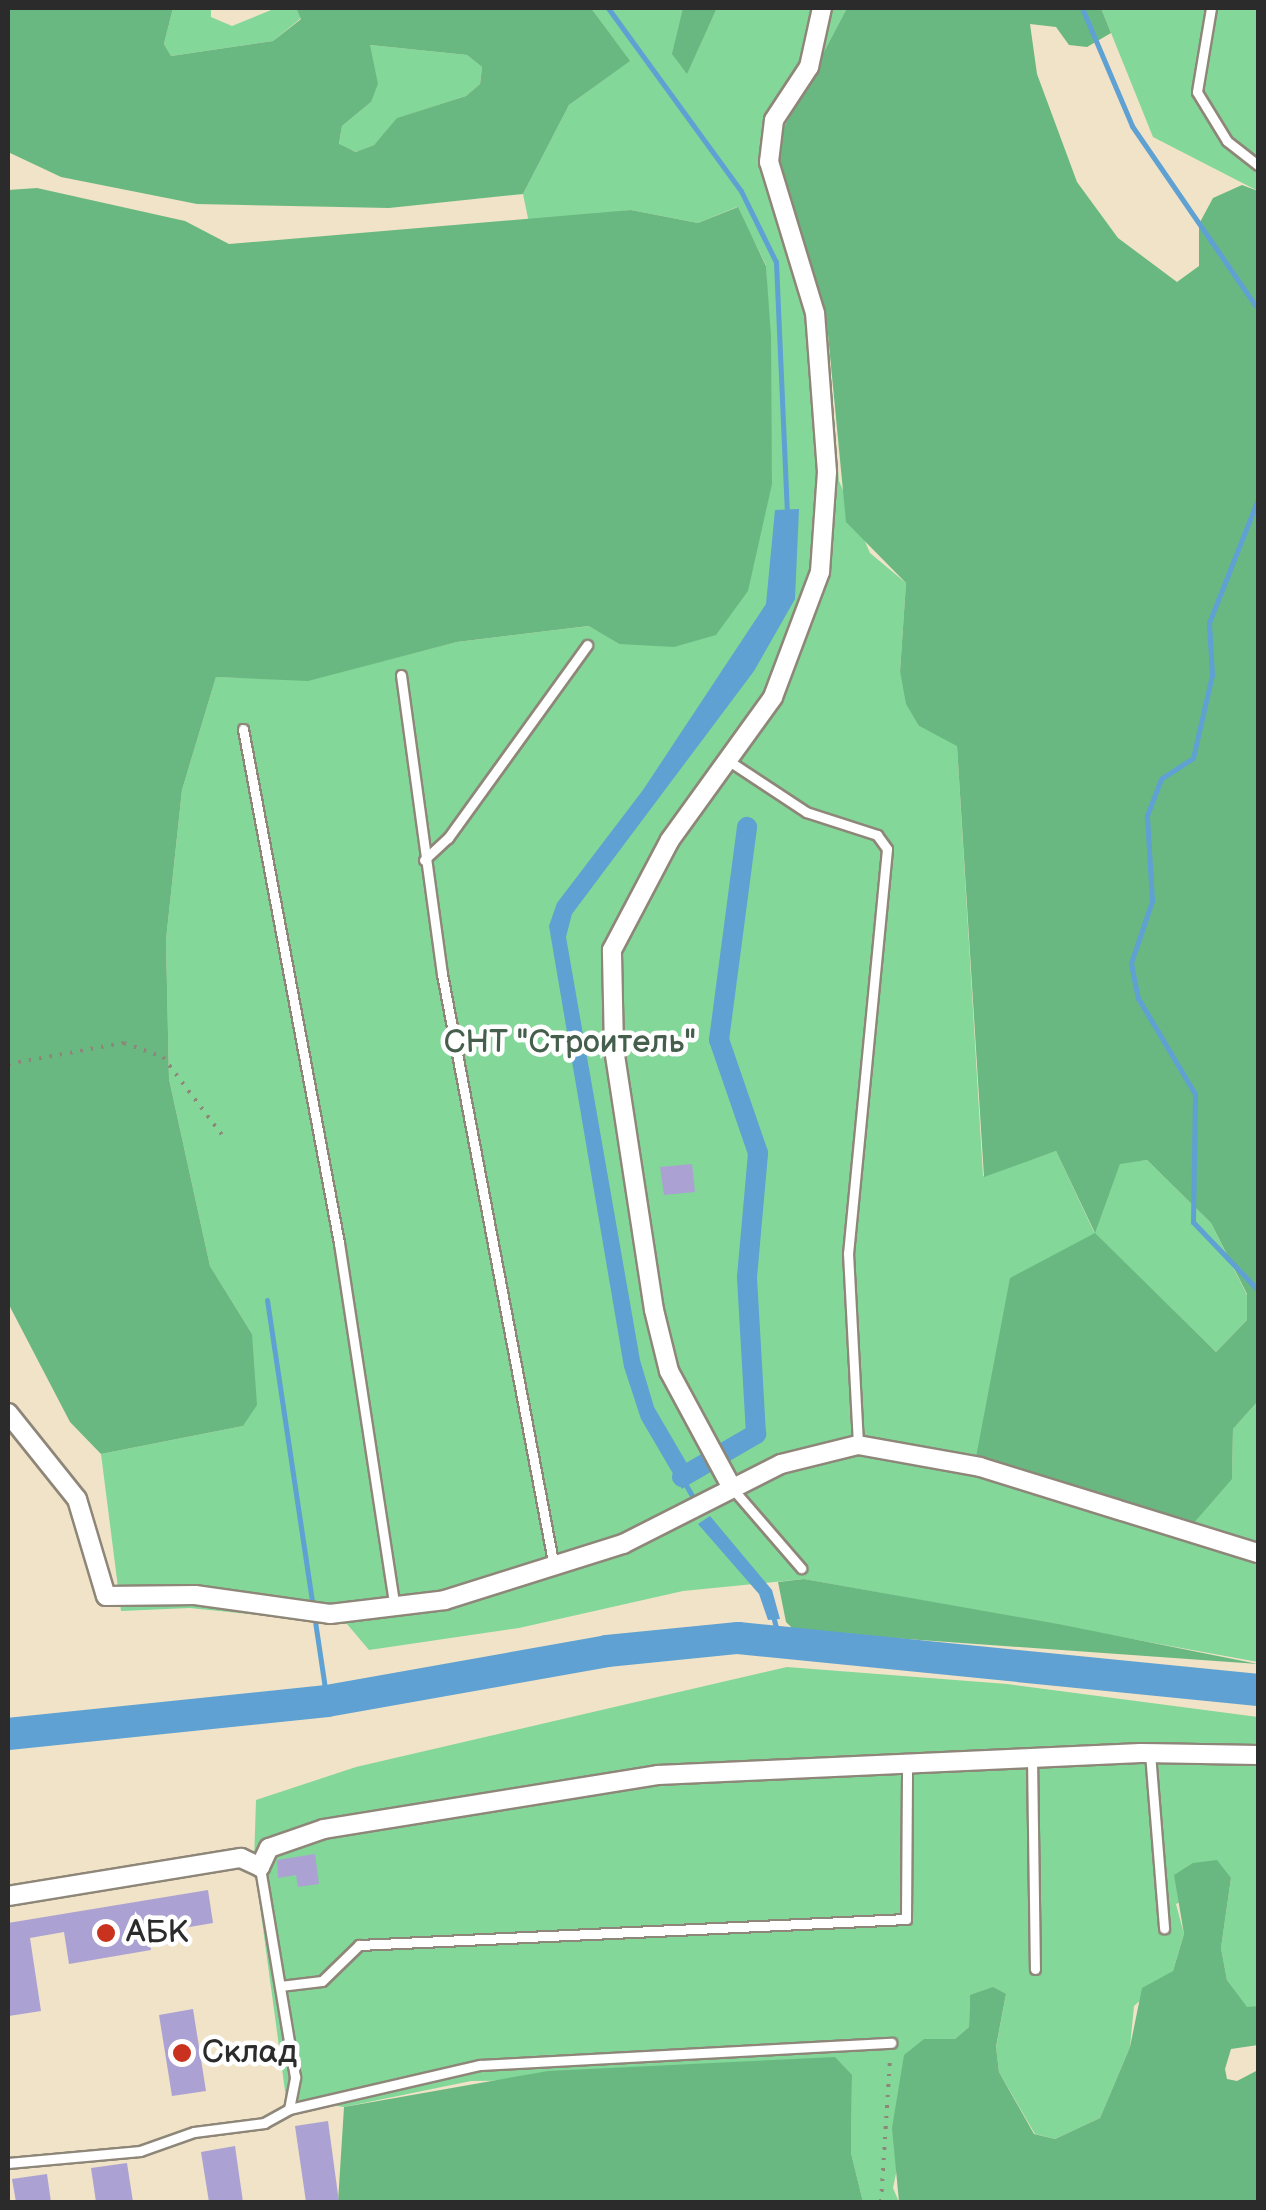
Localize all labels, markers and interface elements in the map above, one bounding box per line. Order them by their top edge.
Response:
park label: СНТ "Строитель" [444,1024,696,1062]
place label: АБК [126,1914,188,1952]
marker: АБК [95,1922,117,1944]
place label: Склад [202,2034,297,2072]
marker: Склад [171,2042,193,2064]

